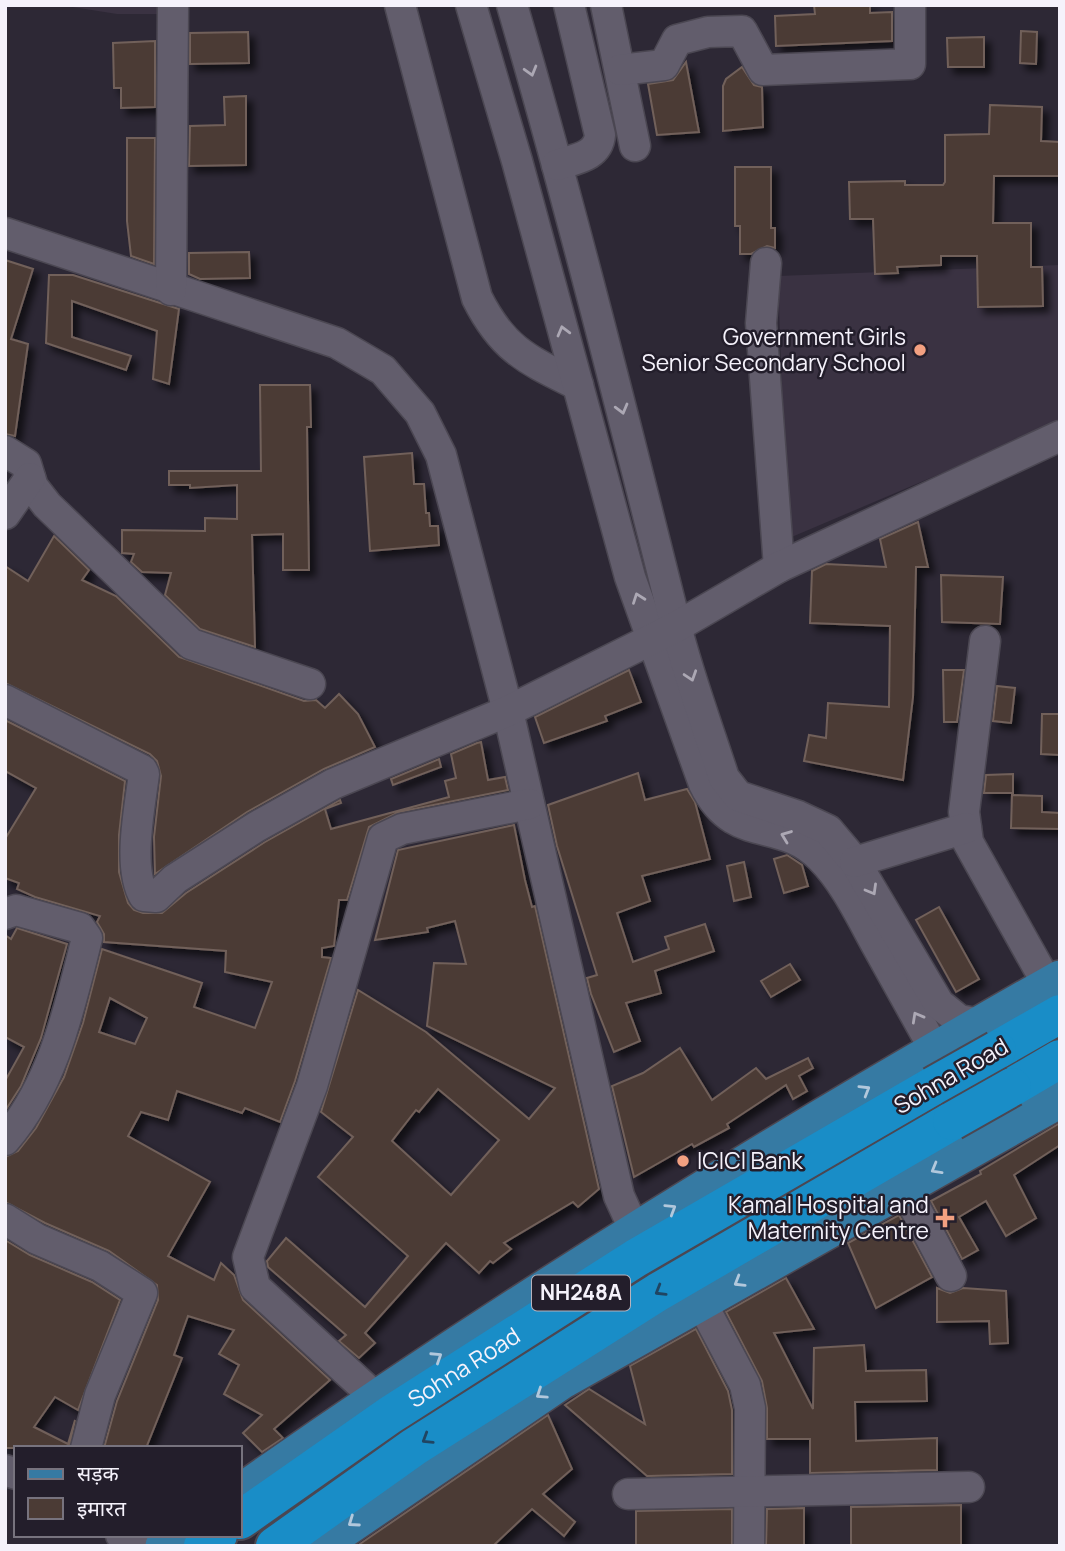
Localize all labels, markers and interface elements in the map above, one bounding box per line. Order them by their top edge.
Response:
one-way arrow [523,65,537,77]
place label: Government Girls Senior Secondary School [642,320,906,378]
one-way arrow [557,326,572,338]
marker: Government Girls Senior Secondary School [912,342,928,358]
one-way arrow [614,403,629,415]
one-way arrow [632,592,646,604]
one-way arrow [683,670,698,682]
one-way arrow [781,831,793,845]
one-way arrow [864,883,877,896]
one-way arrow [912,1012,925,1024]
street label: Sohna Road [888,1030,1013,1121]
one-way arrow [857,1085,870,1098]
place label: ICICI Bank [697,1144,803,1176]
marker: ICICI Bank [675,1153,691,1169]
one-way arrow [931,1161,944,1174]
place label: Kamal Hospital and Maternity Centre [728,1188,929,1246]
one-way arrow [663,1204,676,1217]
marker: Kamal Hospital and Maternity Centre [935,1208,955,1228]
one-way arrow [733,1274,746,1287]
road number: NH248A [532,1276,630,1310]
one-way arrow [655,1282,668,1295]
street label: Sohna Road [401,1319,526,1415]
one-way arrow [429,1352,442,1365]
one-way arrow [536,1386,549,1399]
one-way arrow [421,1430,434,1443]
legend [14,1446,242,1537]
text: सड़क [77,1459,119,1487]
text: इमारत [77,1494,127,1522]
one-way arrow [348,1514,361,1526]

